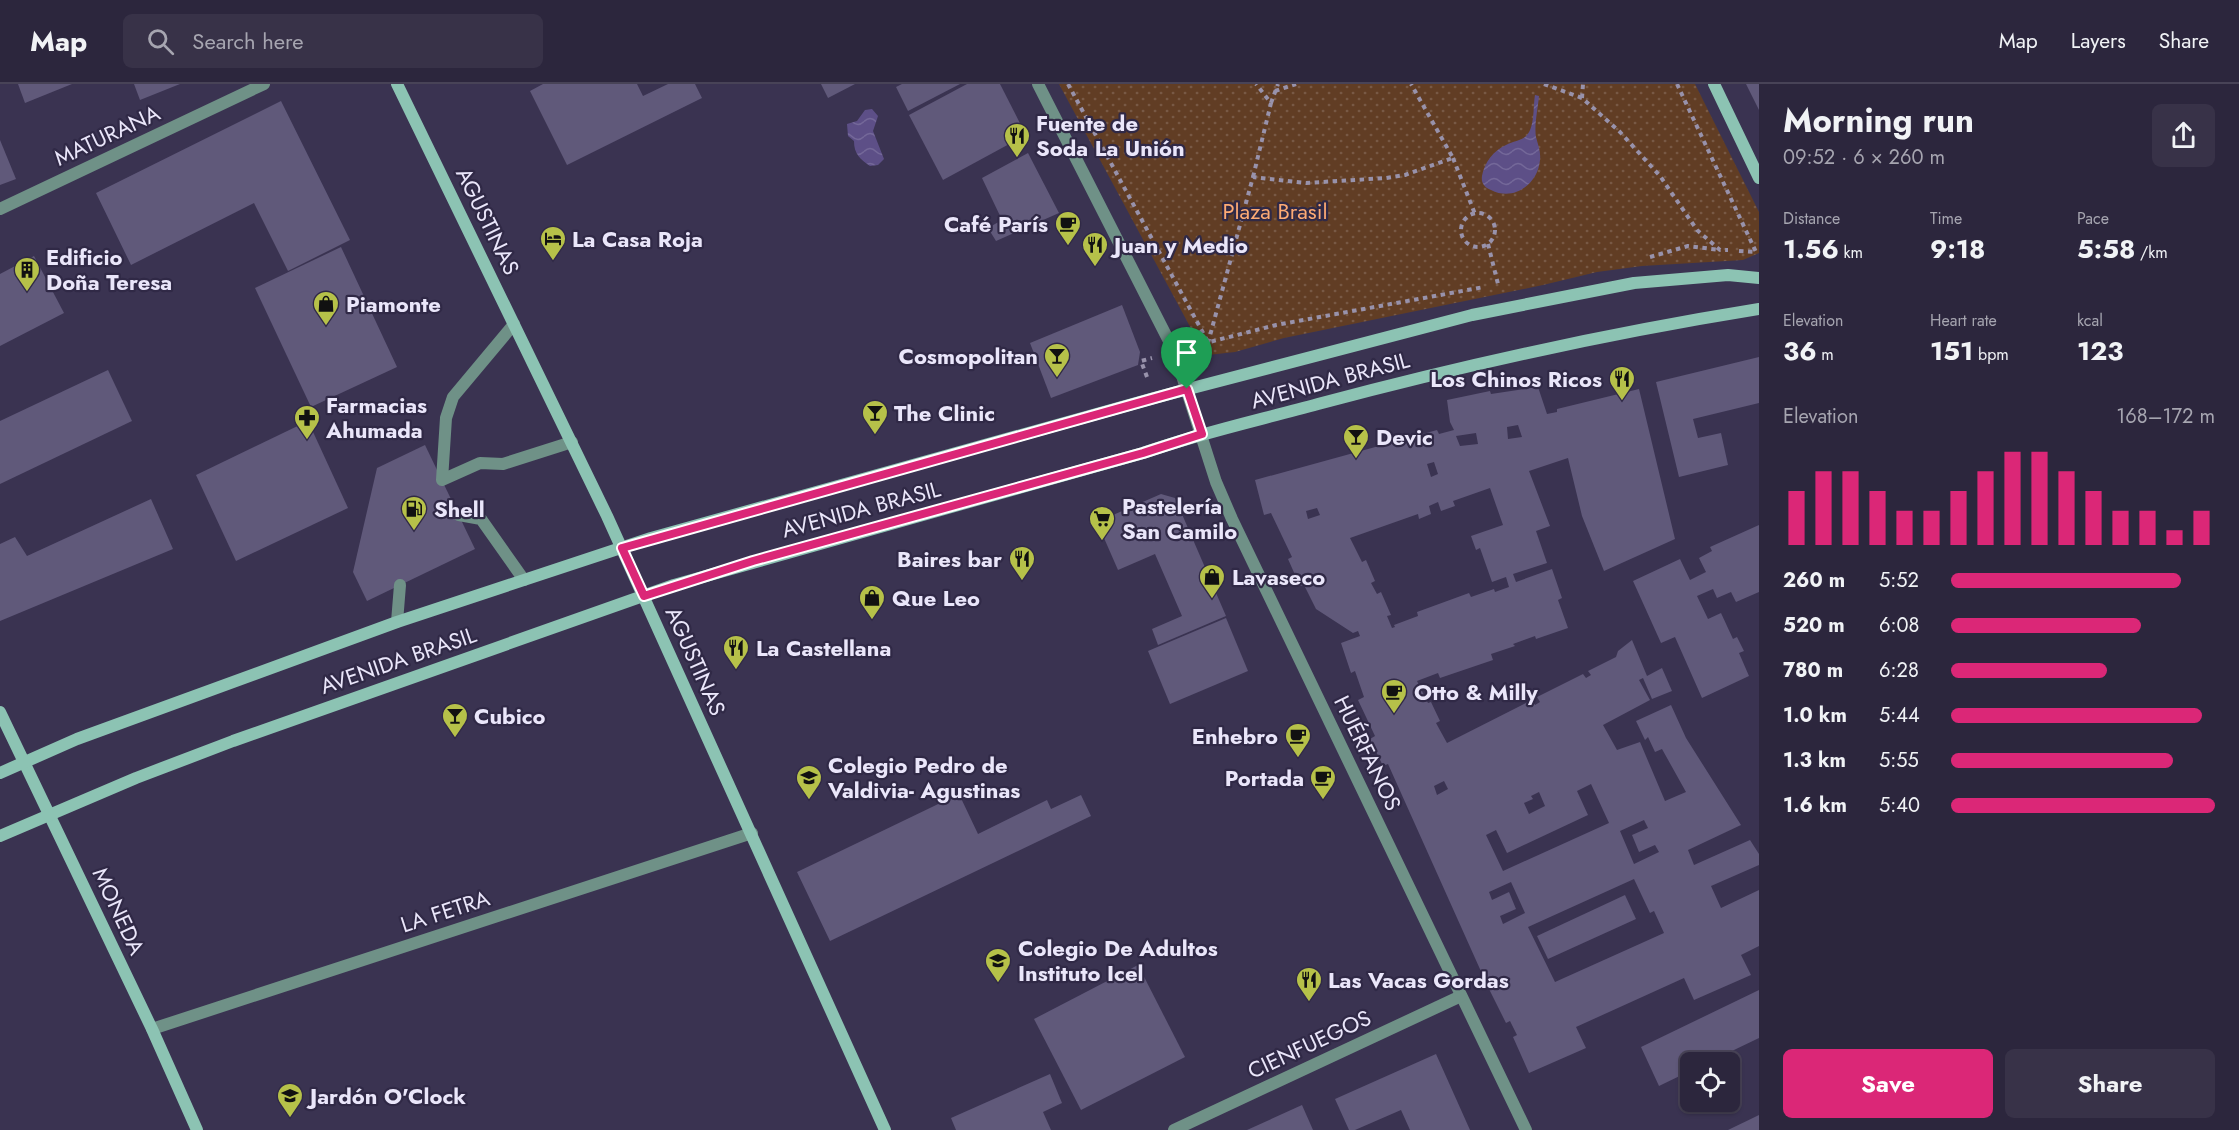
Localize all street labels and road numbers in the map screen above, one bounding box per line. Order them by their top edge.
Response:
street label: MATURANA [49,96,165,173]
street label: AGUSTINAS [448,162,528,280]
street label: AVENIDA BRASIL [1247,343,1413,417]
street label: AVENIDA BRASIL [778,472,944,546]
street label: AGUSTINAS [658,602,734,720]
street label: AVENIDA BRASIL [316,618,480,702]
street label: HUÉRFANOS [1326,690,1410,816]
street label: MONEDA [85,862,153,960]
street label: LA FETRA [396,881,494,940]
street label: CIENFUEGOS [1242,1001,1376,1087]

